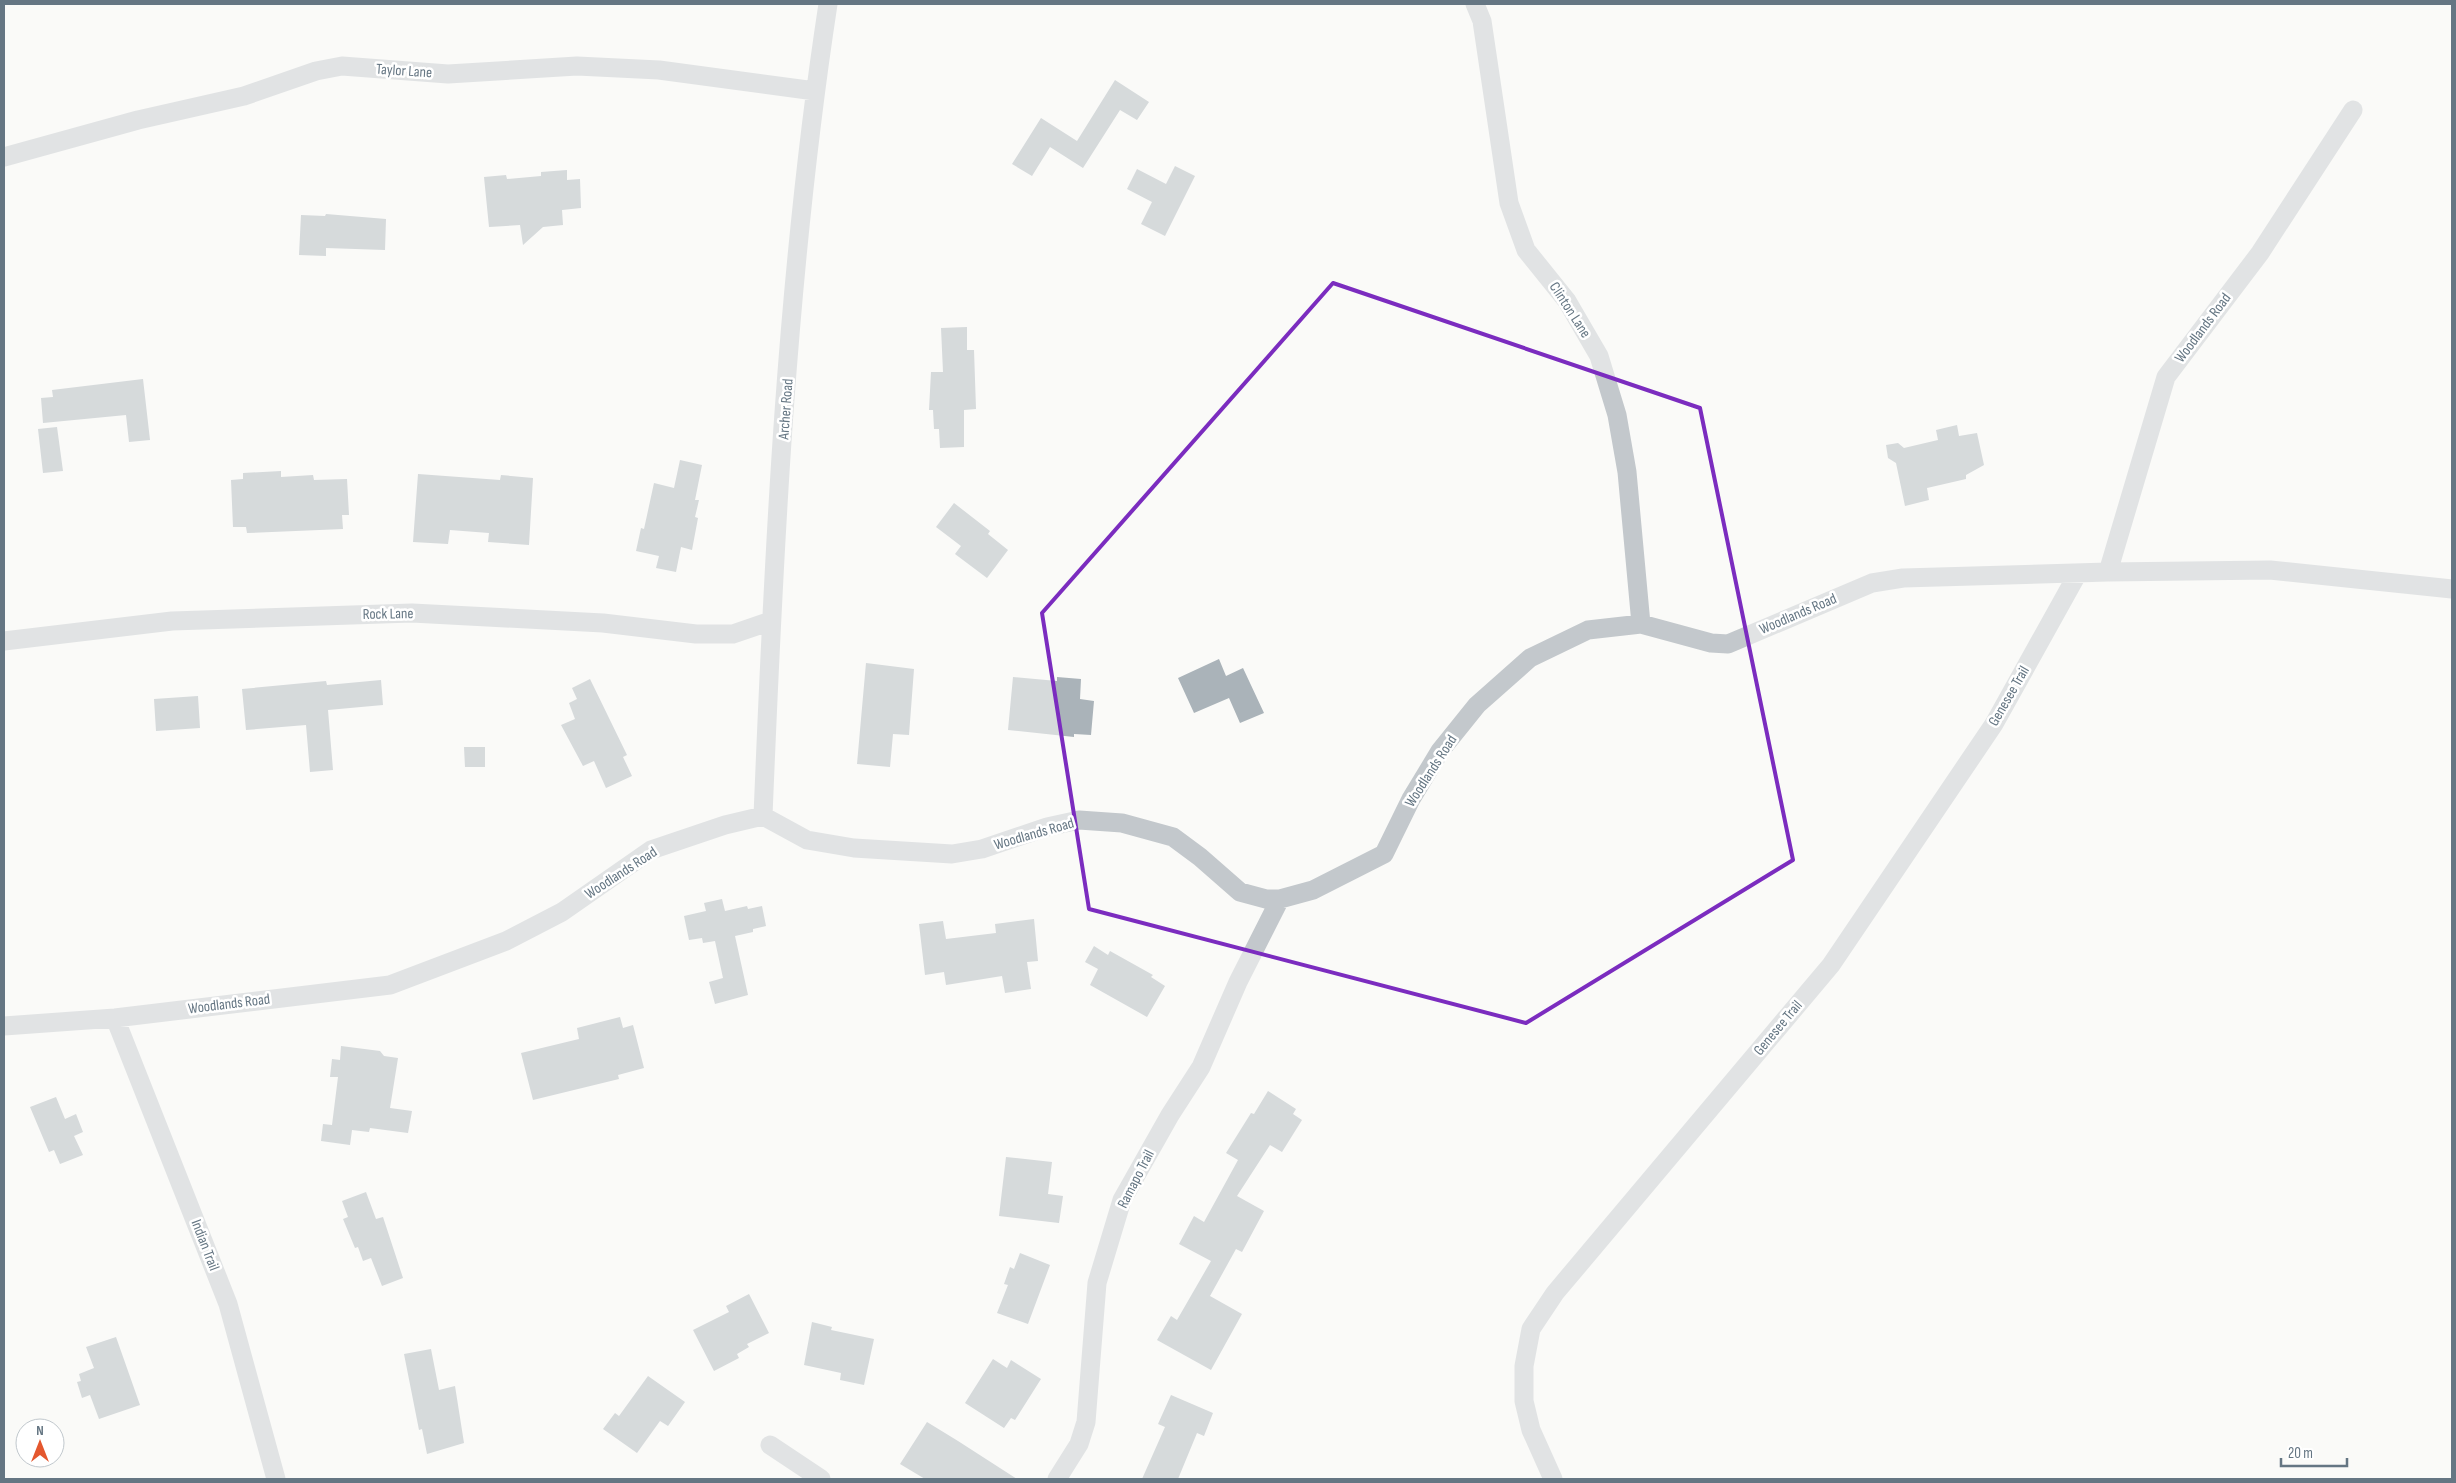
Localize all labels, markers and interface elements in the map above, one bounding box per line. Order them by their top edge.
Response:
street label: Taylor Lane [375,60,433,82]
street label: Clinton Lane [1545,278,1595,342]
street label: Woodlands Road [2171,289,2235,367]
street label: Archer Road [774,378,798,441]
street label: Woodlands Road [1756,589,1840,639]
street label: Rock Lane [362,604,414,624]
street label: Genesee Trail [1984,663,2034,729]
street label: Woodlands Road [1401,731,1461,811]
street label: Woodlands Road [992,814,1076,854]
street label: Woodlands Road [581,843,661,903]
street label: Woodlands Road [187,990,271,1018]
street label: Genesee Trail [1749,997,1807,1059]
street label: Ramapo Trail [1113,1147,1159,1211]
street label: Indian Trail [187,1217,223,1273]
north arrow [15,1418,65,1468]
text: N [36,1422,44,1439]
scale bar [2281,1436,2347,1468]
text: 20 m [2288,1444,2313,1463]

